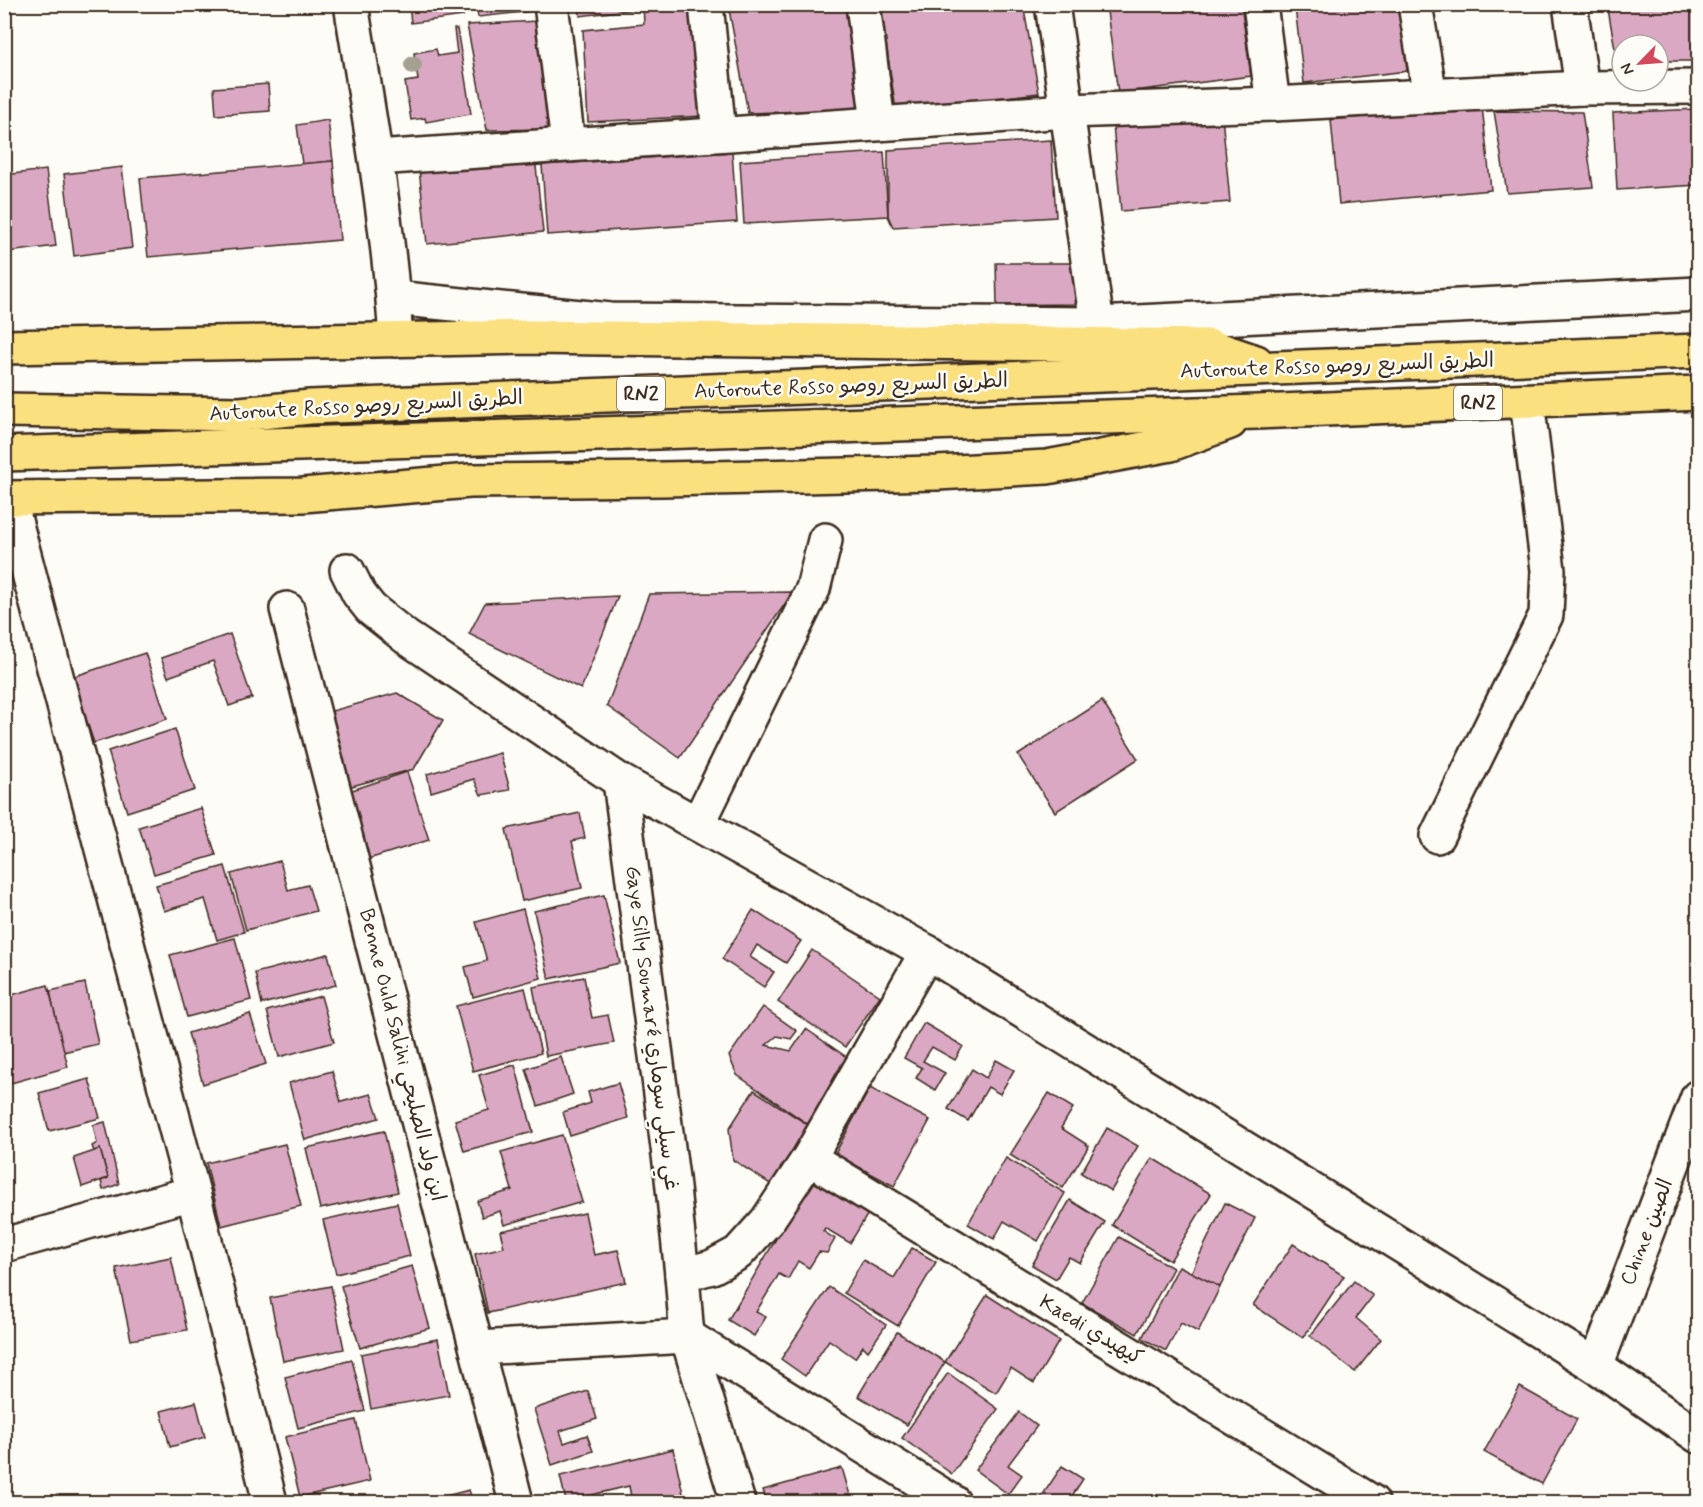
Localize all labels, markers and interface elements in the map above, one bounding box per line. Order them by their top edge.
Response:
north arrow [1610,33,1670,93]
text: N [1616,59,1640,78]
street label: Autoroute Rosso الطريق السريع روصو [1179,347,1495,385]
street label: Autoroute Rosso الطريق السريع روصو [693,367,1009,405]
road number: RN2 [617,377,665,411]
street label: Autoroute Rosso الطريق السريع روصو [208,384,524,428]
road number: RN2 [1454,386,1502,420]
street label: Gaye Silly Soumaré غي سيلي سوماري [614,864,686,1192]
street label: Benne Ould Salihi ابن ولد الصليحي [348,906,452,1205]
street label: Chine الصين [1614,1175,1680,1289]
street label: Kaedi كيهيدي [1034,1288,1148,1372]

